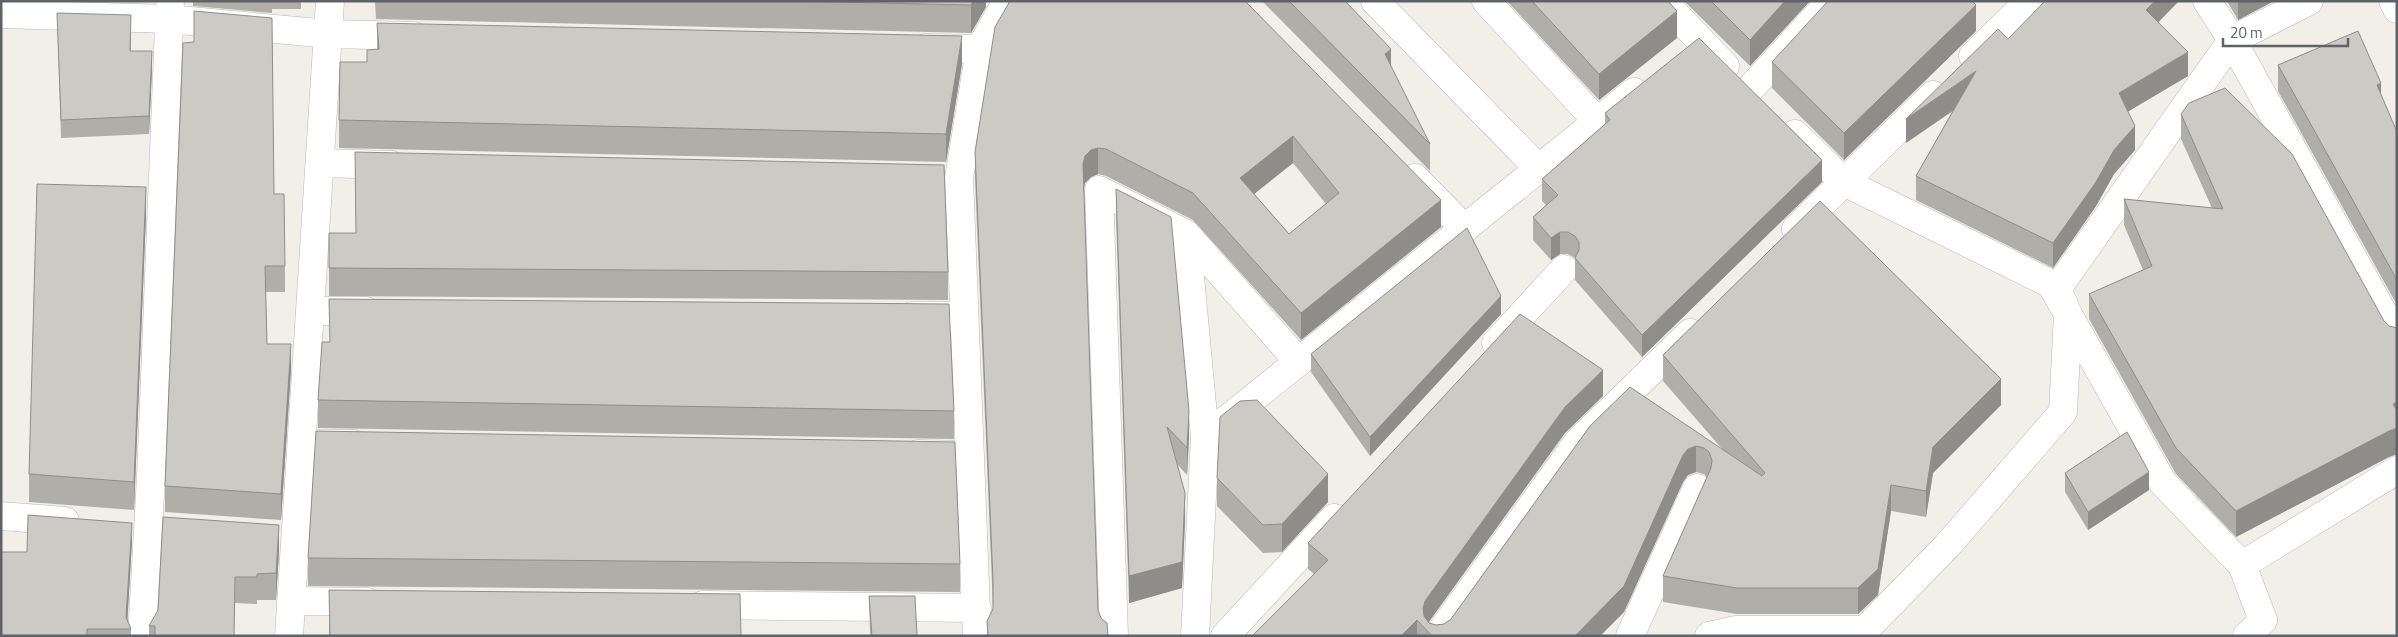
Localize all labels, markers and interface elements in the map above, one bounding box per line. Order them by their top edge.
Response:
scale bar [2223,15,2348,47]
text: 20 m [2230,21,2263,44]

